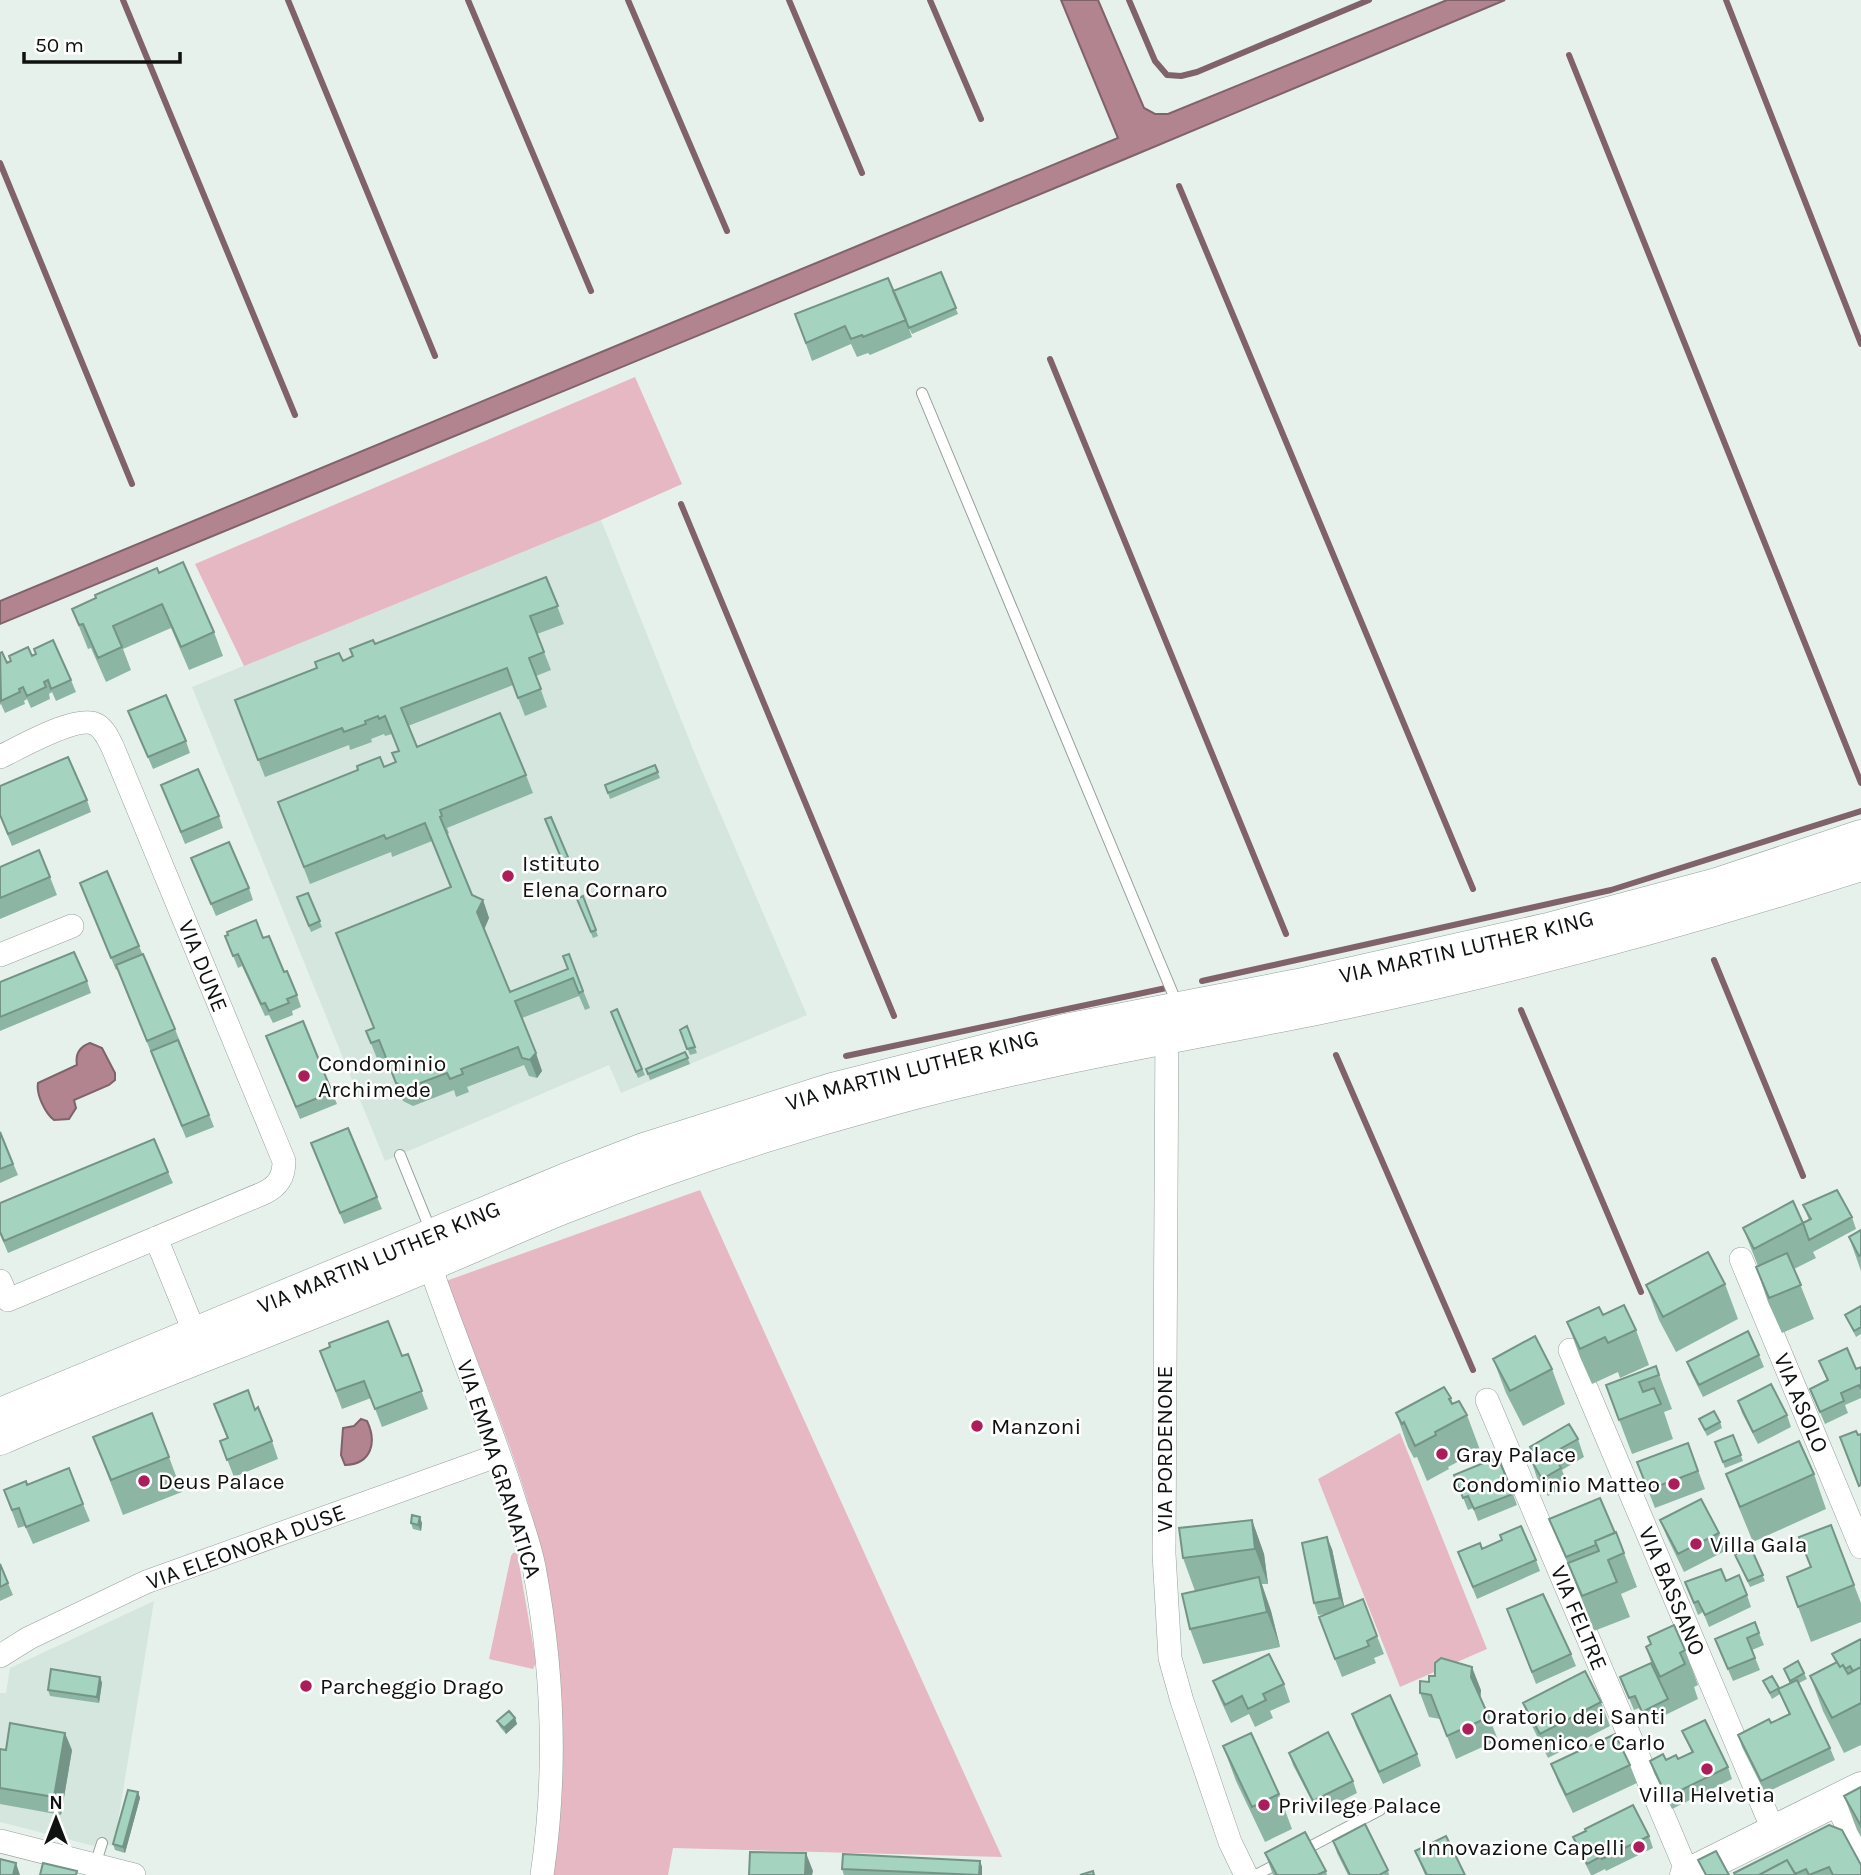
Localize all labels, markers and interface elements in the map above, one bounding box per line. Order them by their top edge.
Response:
scale bar [24,21,180,65]
text: 50 m [35,33,84,57]
place label: Istituto Elena Cornaro [522,850,668,903]
marker: Istituto Elena Cornaro [500,868,516,884]
street label: VIA MARTIN LUTHER KING [1336,904,1596,989]
street label: VIA DUNE [172,916,234,1016]
street label: VIA MARTIN LUTHER KING [782,1024,1041,1116]
place label: Condominio Archimede [318,1050,446,1103]
marker: Condominio Archimede [296,1068,312,1084]
street label: VIA MARTIN LUTHER KING [253,1195,504,1319]
street label: VIA ASOLO [1768,1349,1834,1457]
street label: VIA EMMA GRAMATICA [451,1357,547,1581]
street label: VIA PORDENONE [1151,1365,1178,1533]
place label: Manzoni [991,1413,1081,1440]
marker: Manzoni [969,1418,985,1434]
place label: Gray Palace [1456,1441,1576,1468]
marker: Gray Palace [1434,1446,1450,1462]
place label: Deus Palace [158,1468,285,1495]
place label: Condominio Matteo [1452,1471,1660,1498]
marker: Deus Palace [136,1473,152,1489]
marker: Condominio Matteo [1666,1476,1682,1492]
street label: VIA ELEONORA DUSE [143,1498,349,1596]
street label: VIA BASSANO [1633,1523,1711,1659]
place label: Villa Gala [1710,1531,1807,1558]
marker: Villa Gala [1688,1536,1704,1552]
street label: VIA FELTRE [1545,1562,1613,1674]
place label: Parcheggio Drago [320,1673,504,1700]
marker: Parcheggio Drago [298,1678,314,1694]
place label: Oratorio dei Santi Domenico e Carlo [1482,1703,1666,1756]
marker: Oratorio dei Santi Domenico e Carlo [1460,1721,1476,1737]
marker: Villa Helvetia [1699,1761,1715,1777]
place label: Villa Helvetia [1639,1781,1775,1808]
north arrow [21,1784,91,1854]
text: N [49,1792,63,1814]
place label: Privilege Palace [1278,1792,1441,1819]
marker: Privilege Palace [1256,1797,1272,1813]
place label: Innovazione Capelli [1421,1834,1625,1861]
marker: Innovazione Capelli [1631,1839,1647,1855]

